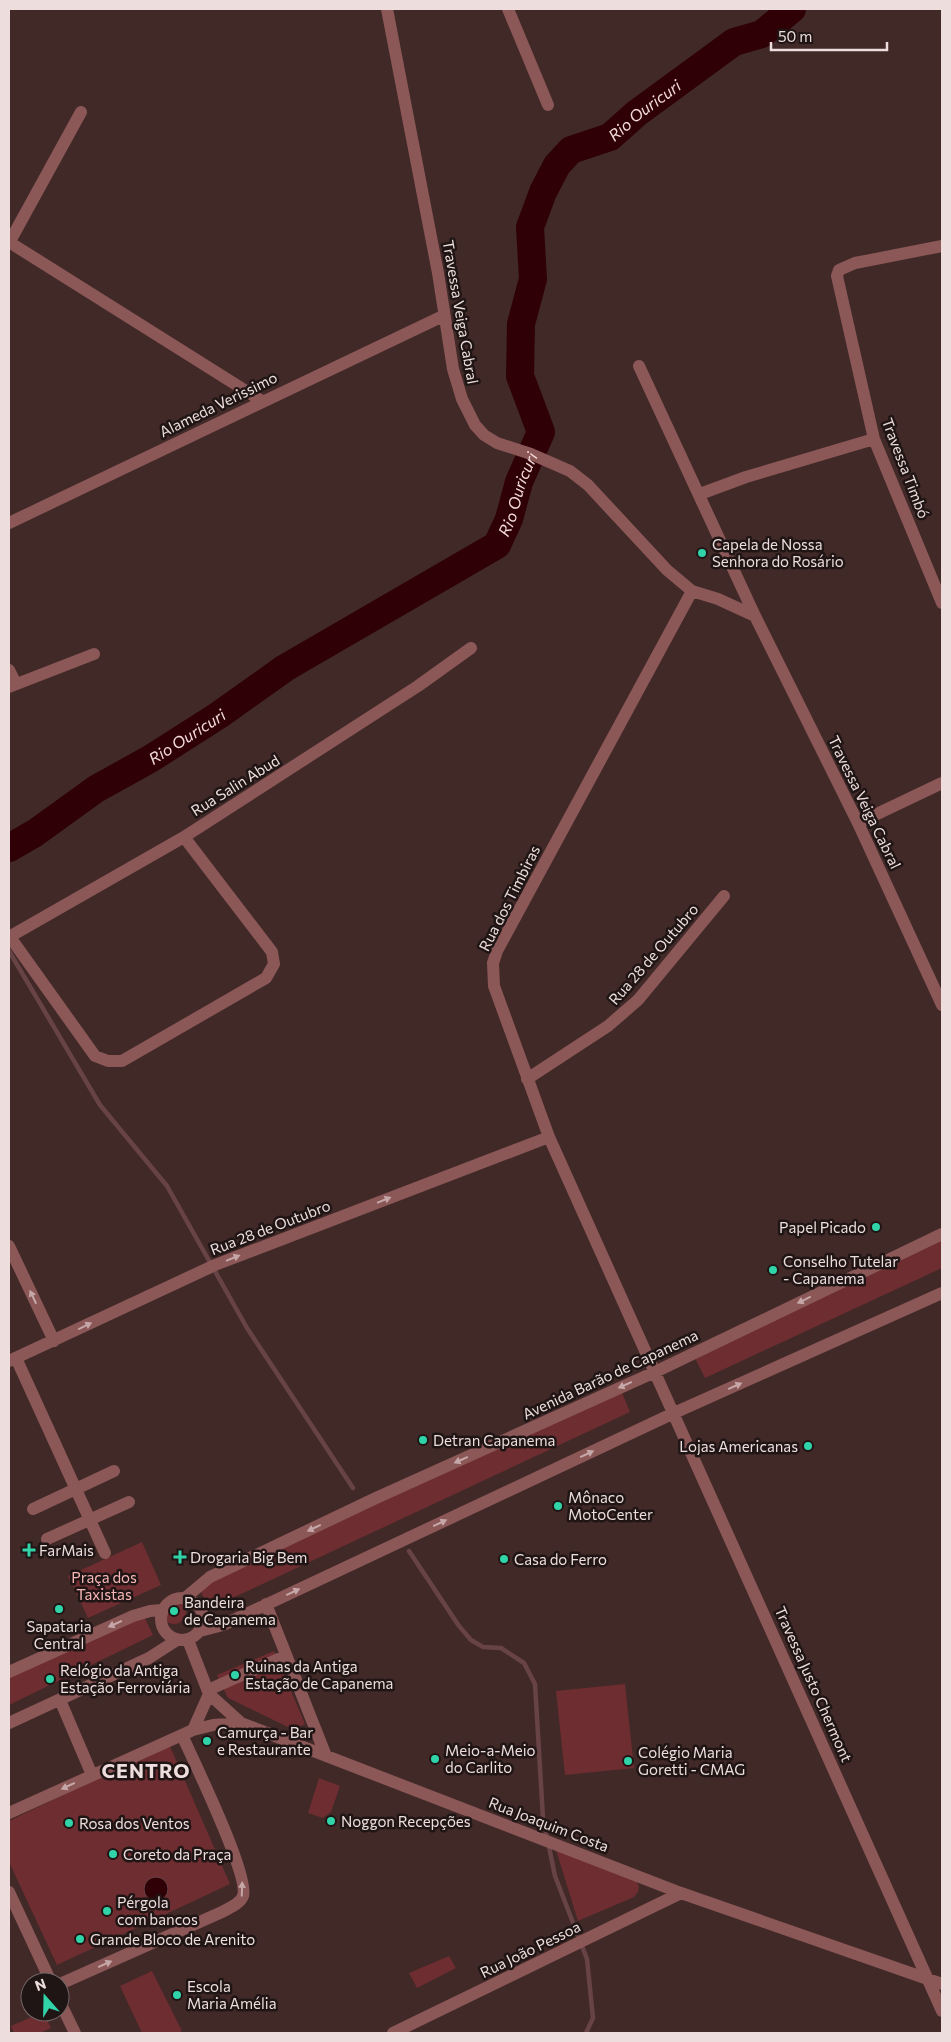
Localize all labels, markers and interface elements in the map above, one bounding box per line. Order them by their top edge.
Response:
scale bar [771,20,887,52]
text: 50 m [778,27,812,45]
water label: Rio Ouricuri [604,75,685,144]
street label: Travessa Veiga Cabral [439,239,483,385]
street label: Alameda Verissimo [156,368,280,440]
street label: Travessa Timbó [879,415,933,521]
water label: Rio Ouricuri [493,448,541,539]
place label: Capela de Nossa Senhora do Rosário [712,535,844,570]
marker: Capela de Nossa Senhora do Rosário [696,547,708,559]
water label: Rio Ouricuri [144,704,229,767]
street label: Travessa Veiga Cabral [825,733,905,871]
street label: Rua Salin Abud [187,751,283,819]
street label: Rua dos Timbiras [475,842,543,954]
street label: Rua 28 de Outubro [604,900,702,1008]
one-way arrow [377,1195,391,1203]
street label: Rua 28 de Outubro [207,1196,333,1258]
place label: Papel Picado [779,1218,866,1236]
marker: Papel Picado [870,1221,882,1233]
place label: Conselho Tutelar - Capanema [783,1252,898,1287]
one-way arrow [225,1254,240,1262]
marker: Conselho Tutelar - Capanema [767,1264,779,1276]
one-way arrow [29,1290,37,1304]
one-way arrow [797,1297,811,1305]
one-way arrow [78,1322,92,1330]
street label: Avenida Barão de Capanema [519,1325,701,1423]
one-way arrow [618,1382,632,1390]
one-way arrow [728,1382,742,1390]
place label: Detran Capanema [433,1431,555,1449]
marker: Detran Capanema [417,1434,429,1446]
place label: Lojas Americanas [679,1437,798,1455]
marker: Lojas Americanas [802,1440,814,1452]
one-way arrow [580,1450,594,1458]
one-way arrow [454,1456,468,1464]
place label: Mônaco MotoCenter [568,1488,653,1523]
marker: Mônaco MotoCenter [552,1500,564,1512]
one-way arrow [433,1519,447,1527]
one-way arrow [307,1524,321,1532]
place label: FarMais [39,1541,94,1559]
marker: FarMais [23,1544,35,1556]
place label: Drogaria Big Bem [190,1548,307,1566]
place label: Casa do Ferro [514,1550,607,1568]
marker: Drogaria Big Bem [174,1551,186,1563]
marker: Casa do Ferro [498,1553,510,1565]
park label: Praça dos Taxistas [71,1568,137,1603]
one-way arrow [285,1588,300,1596]
place label: Bandeira de Capanema [184,1593,276,1628]
marker: Sapataria Central [53,1603,65,1615]
street label: Travessa Justo Chermont [772,1603,856,1765]
marker: Bandeira de Capanema [168,1605,180,1617]
place label: Sapataria Central [26,1617,92,1652]
one-way arrow [108,1621,122,1629]
place label: Ruinas da Antiga Estação de Capanema [245,1657,393,1692]
place label: Relógio da Antiga Estação Ferroviária [60,1661,190,1696]
marker: Ruinas da Antiga Estação de Capanema [229,1669,241,1681]
marker: Relógio da Antiga Estação Ferroviária [44,1673,56,1685]
place label: Camurça - Bar e Restaurante [217,1723,313,1758]
marker: Camurça - Bar e Restaurante [201,1735,213,1747]
place label: Meio-a-Meio do Carlito [445,1741,536,1776]
place label: Colégio Maria Goretti - CMAG [638,1743,745,1778]
marker: Meio-a-Meio do Carlito [429,1753,441,1765]
marker: Colégio Maria Goretti - CMAG [622,1755,634,1767]
district label: CENTRO [101,1758,191,1782]
one-way arrow [61,1782,76,1790]
street label: Rua Joaquim Costa [486,1793,612,1855]
place label: Noggon Recepções [341,1812,471,1830]
place label: Rosa dos Ventos [79,1814,190,1832]
marker: Noggon Recepções [325,1815,337,1827]
marker: Rosa dos Ventos [63,1817,75,1829]
place label: Coreto da Praça [123,1845,231,1863]
marker: Coreto da Praça [107,1848,119,1860]
one-way arrow [239,1880,247,1896]
place label: Pérgola com bancos [117,1893,198,1928]
marker: Pérgola com bancos [101,1905,113,1917]
street label: Rua João Pessoa [477,1917,583,1981]
place label: Grande Bloco de Arenito [90,1930,255,1948]
marker: Grande Bloco de Arenito [74,1933,86,1945]
one-way arrow [98,1959,112,1967]
north arrow [20,1972,70,2022]
text: N [33,1975,48,1994]
place label: Escola Maria Amélia [187,1977,276,2012]
marker: Escola Maria Amélia [171,1989,183,2001]

